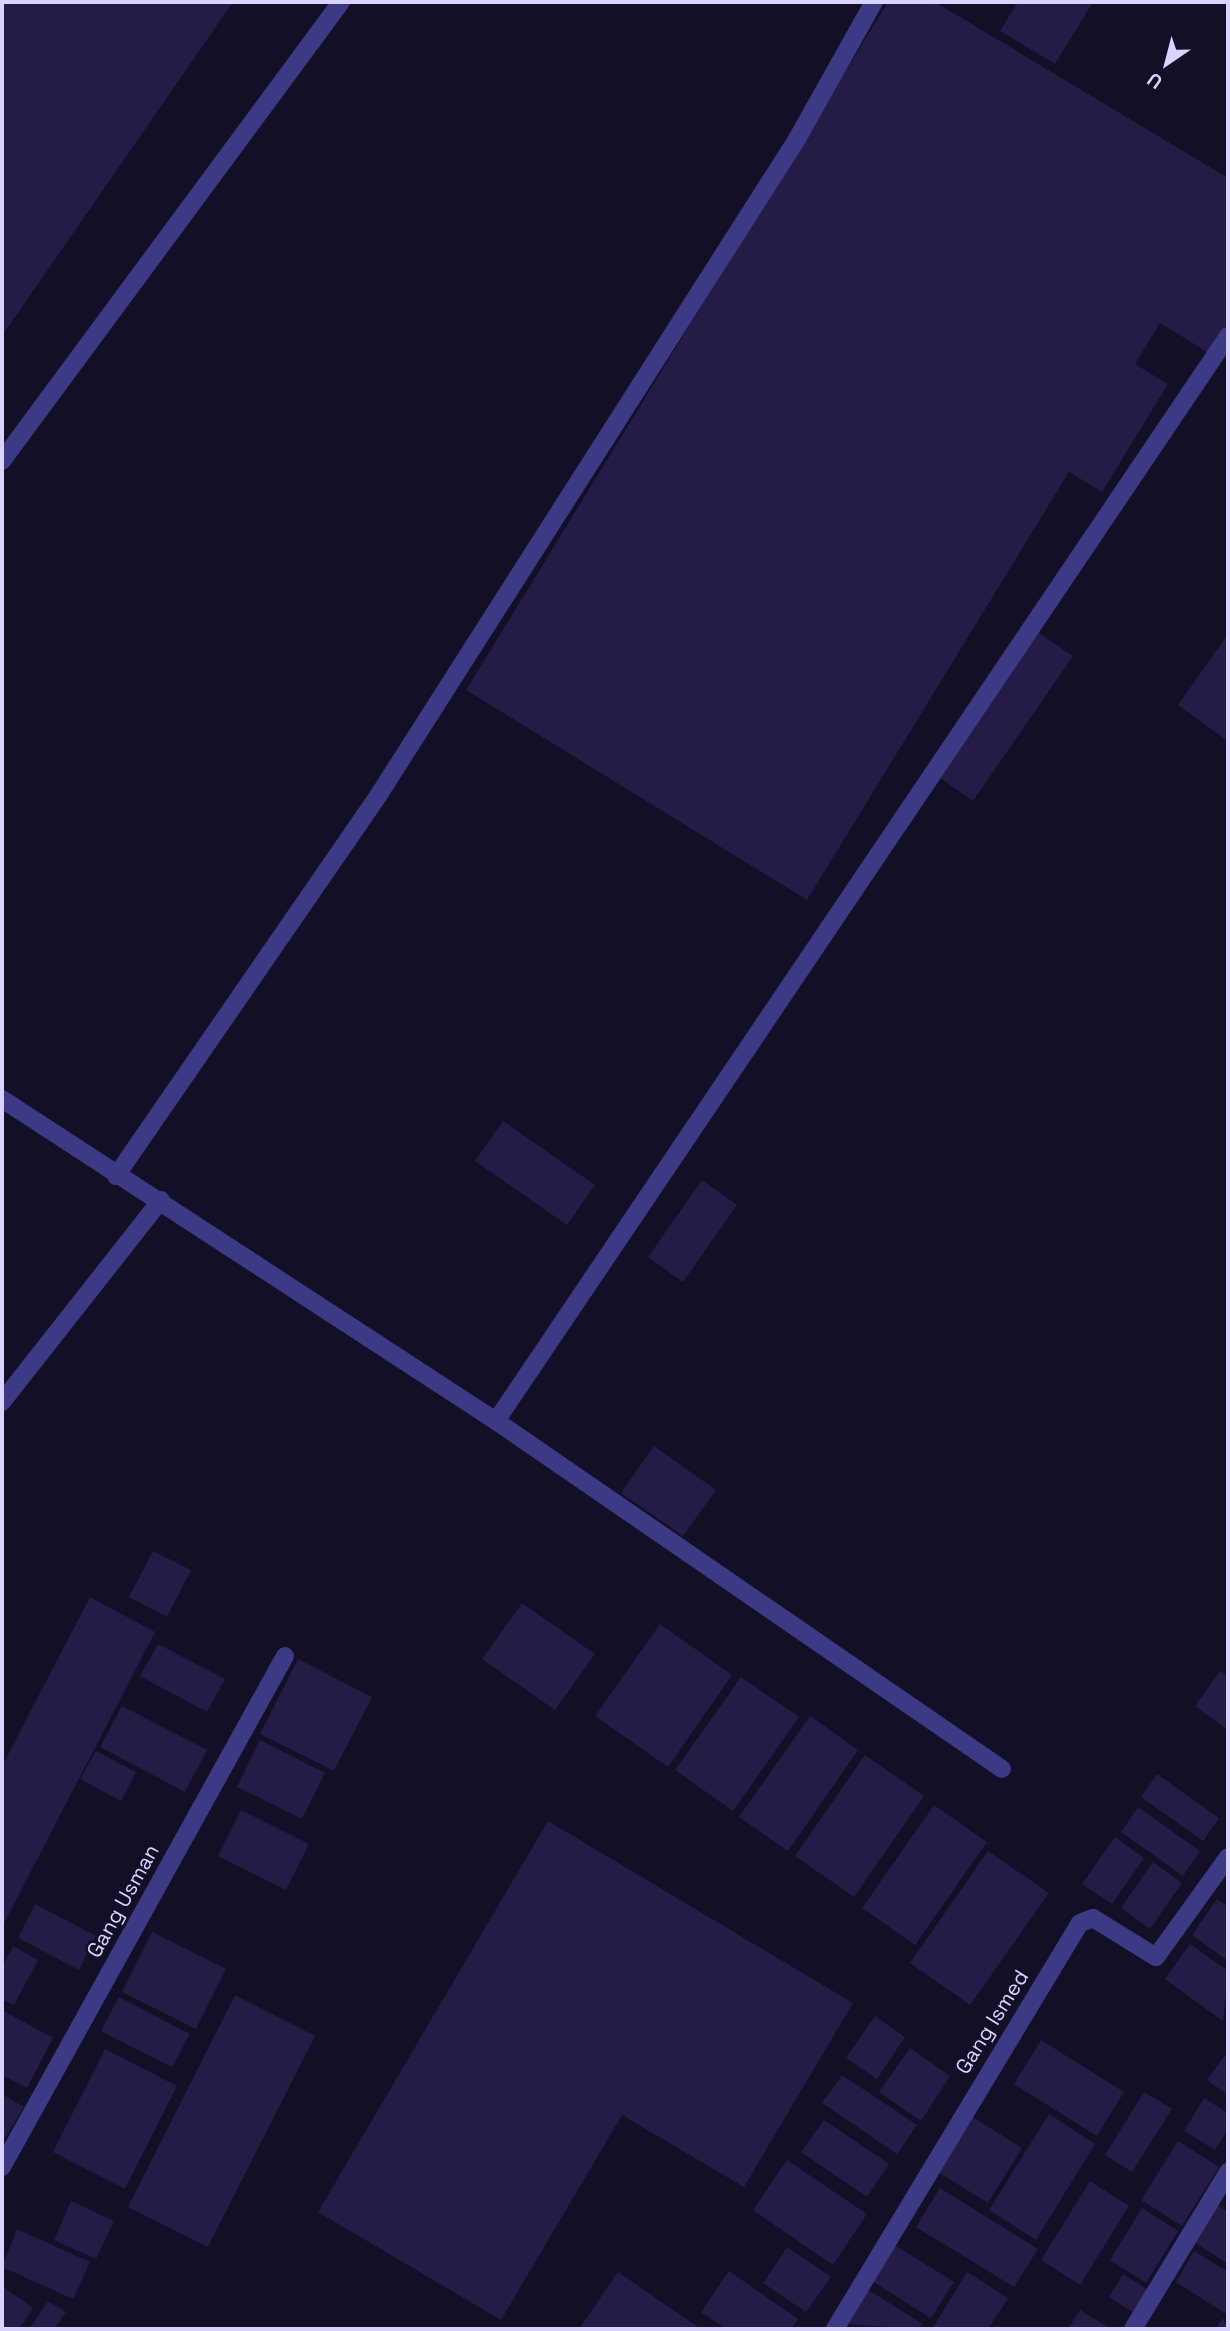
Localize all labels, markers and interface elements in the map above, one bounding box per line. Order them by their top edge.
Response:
north arrow [1132,28,1202,98]
text: U [1142,67,1167,95]
street label: Gang Usman [81,1840,165,1962]
street label: Gang Ismed [950,1965,1034,2079]

